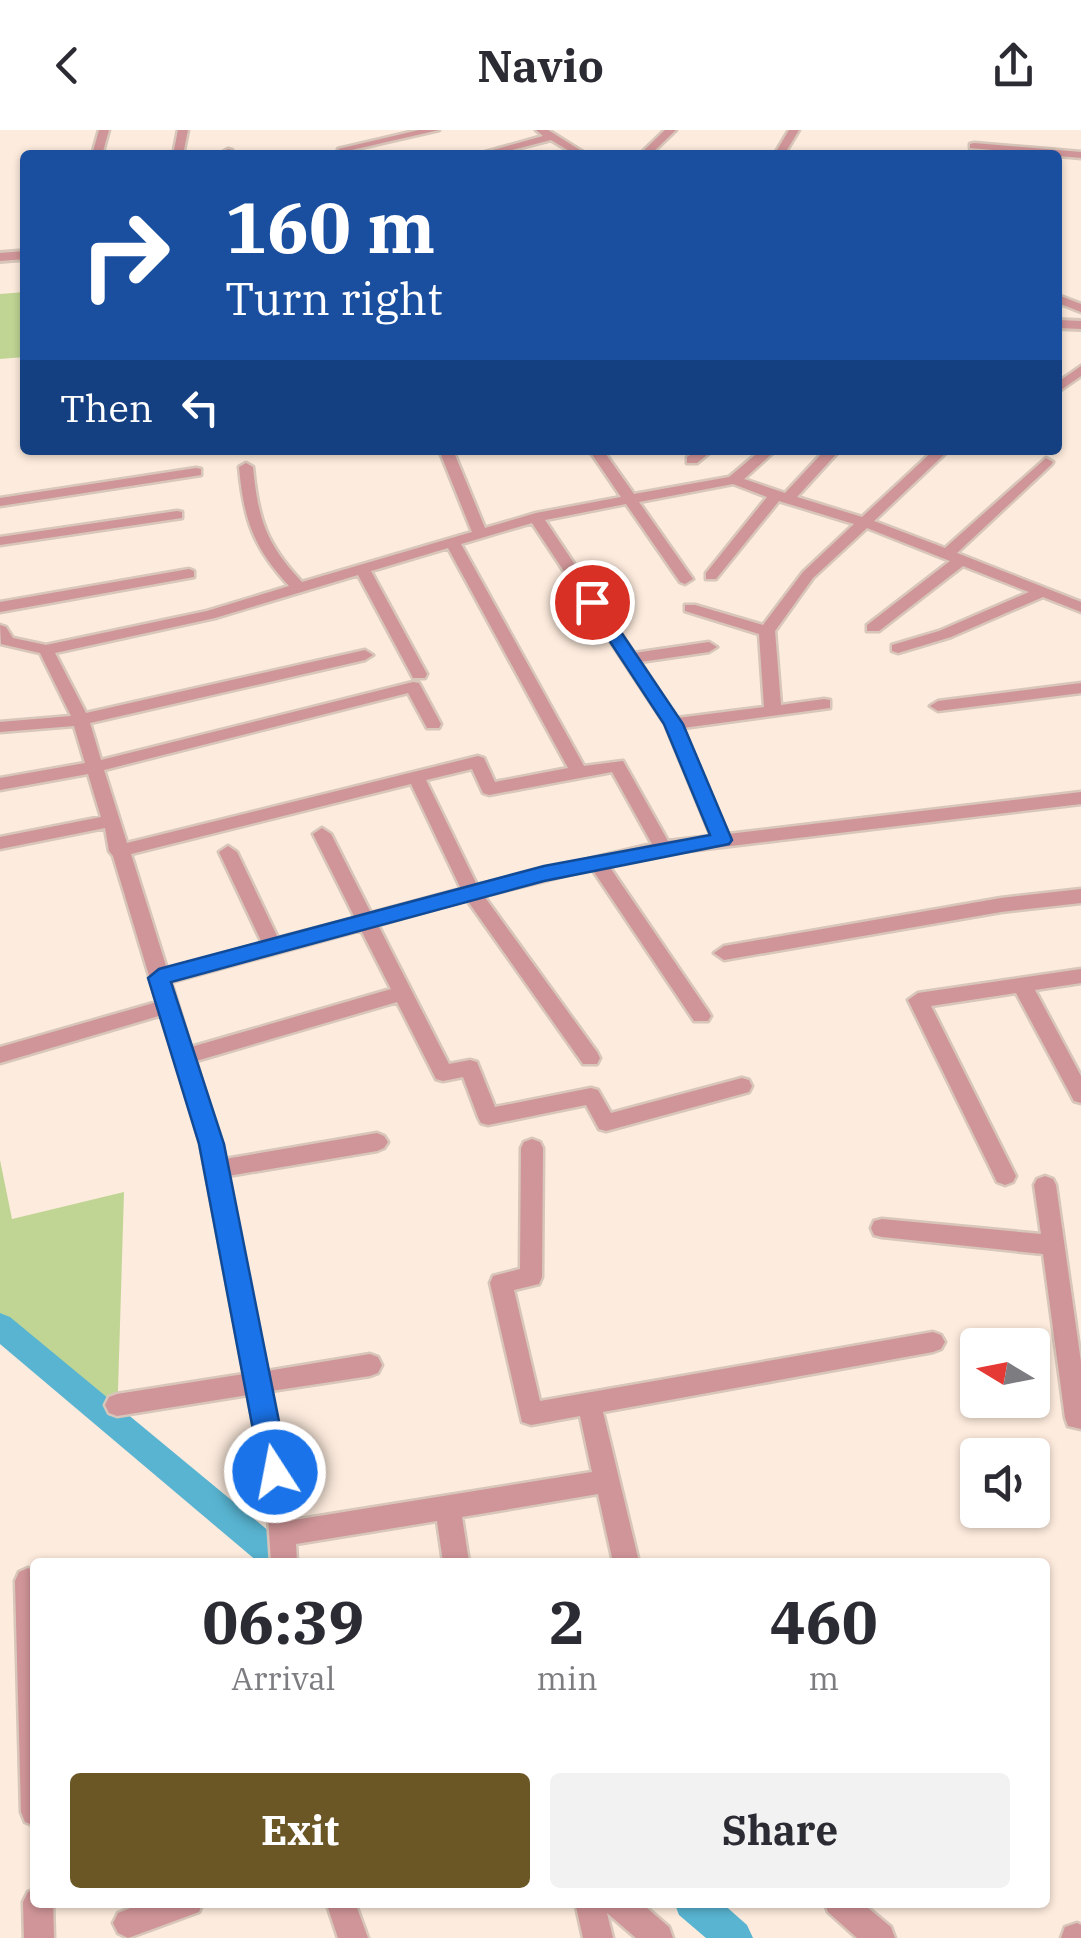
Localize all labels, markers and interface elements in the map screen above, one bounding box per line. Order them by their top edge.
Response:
text: Navio [477,36,604,94]
icon: back [40,38,95,93]
icon: share [986,38,1041,93]
text: 160 m [225,181,435,272]
icon: right [60,190,190,320]
text: Turn right [225,269,443,327]
icon: left [173,380,228,435]
text: Then [60,383,153,432]
pin [550,560,635,645]
icon: arrive [565,575,620,630]
north arrow [960,1328,1050,1418]
map controls [960,1328,1050,1528]
position arrow [223,1420,327,1524]
button: sound [960,1438,1050,1528]
text: 06:39 [202,1582,364,1661]
text: 2 [549,1582,585,1661]
text: 460 [770,1582,878,1661]
text: Arrival [231,1657,335,1699]
text: min [537,1657,598,1699]
text: m [809,1657,839,1699]
button: Exit [70,1773,530,1888]
button: Share [550,1773,1010,1888]

